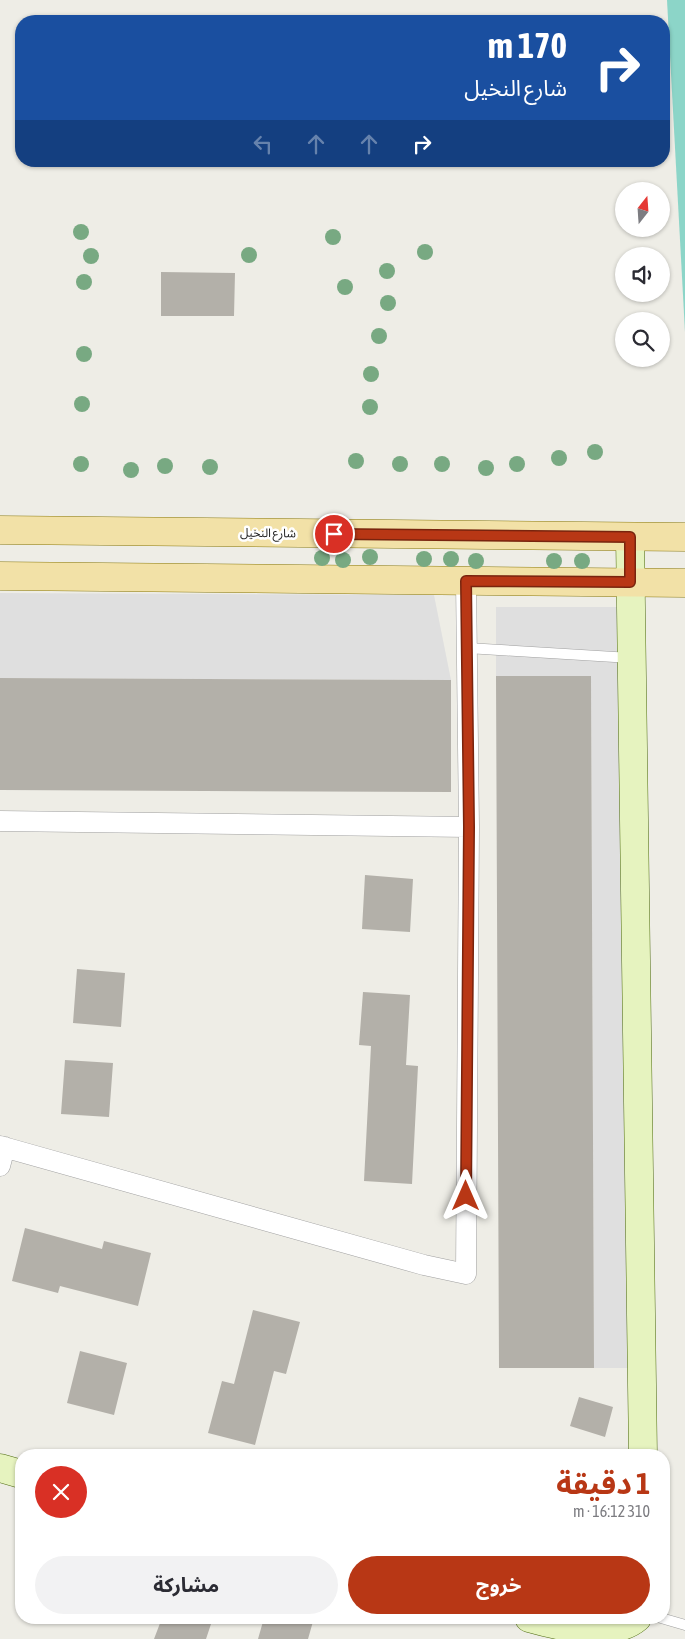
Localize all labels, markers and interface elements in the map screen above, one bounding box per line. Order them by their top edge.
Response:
text: 170 m [488,25,567,65]
icon: right [585,35,650,100]
text: شارع النخيل [464,75,567,101]
icon: left [249,130,277,158]
icon: ahead [302,130,330,158]
icon: ahead [355,130,383,158]
icon: right [408,130,436,158]
north arrow [615,182,670,238]
map controls [615,182,670,367]
button: sound [615,247,670,302]
button: search [615,312,670,367]
pin [313,513,355,555]
icon: arrive [320,520,348,548]
street label: شارع النخيل [240,526,296,542]
position arrow [439,1169,491,1221]
button: close [35,1466,87,1518]
text: 1 دقيقة [556,1466,650,1500]
text: 310 m · 16:12 [573,1502,650,1520]
button: مشاركة [35,1556,338,1614]
button: خروج [348,1556,650,1614]

